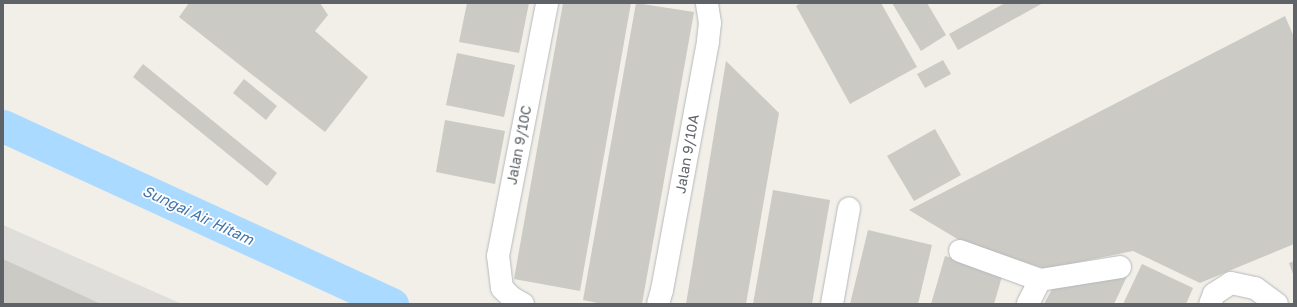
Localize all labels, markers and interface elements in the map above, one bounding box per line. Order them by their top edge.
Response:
street label: Jalan 9/10C [503,104,535,186]
street label: Jalan 9/10A [672,113,702,195]
water label: Sungai Air Hitam [140,181,256,249]

